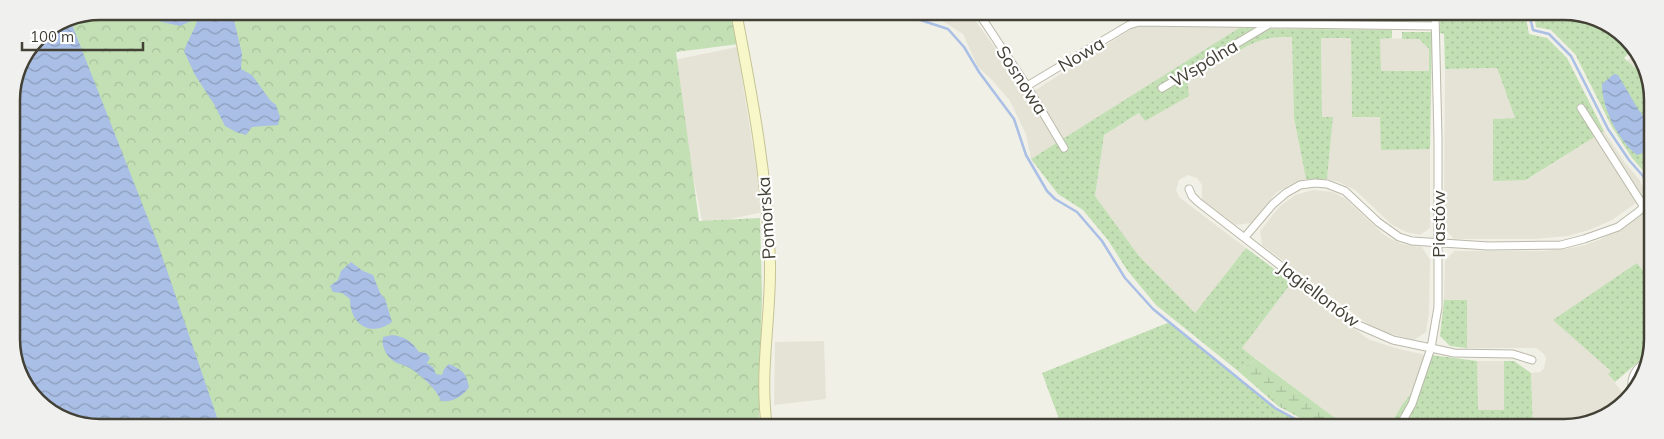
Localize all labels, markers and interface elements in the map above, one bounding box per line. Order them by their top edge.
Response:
scale bar [22,20,144,52]
text: 100 m [30,27,74,46]
street label: Nowa [1054,31,1108,77]
street label: Wspólna [1166,34,1242,92]
street label: Sosnowa [991,41,1053,119]
street label: Pomorska [752,176,780,260]
street label: Piastów [1427,190,1450,258]
street label: Jagiellonów [1273,256,1365,333]

